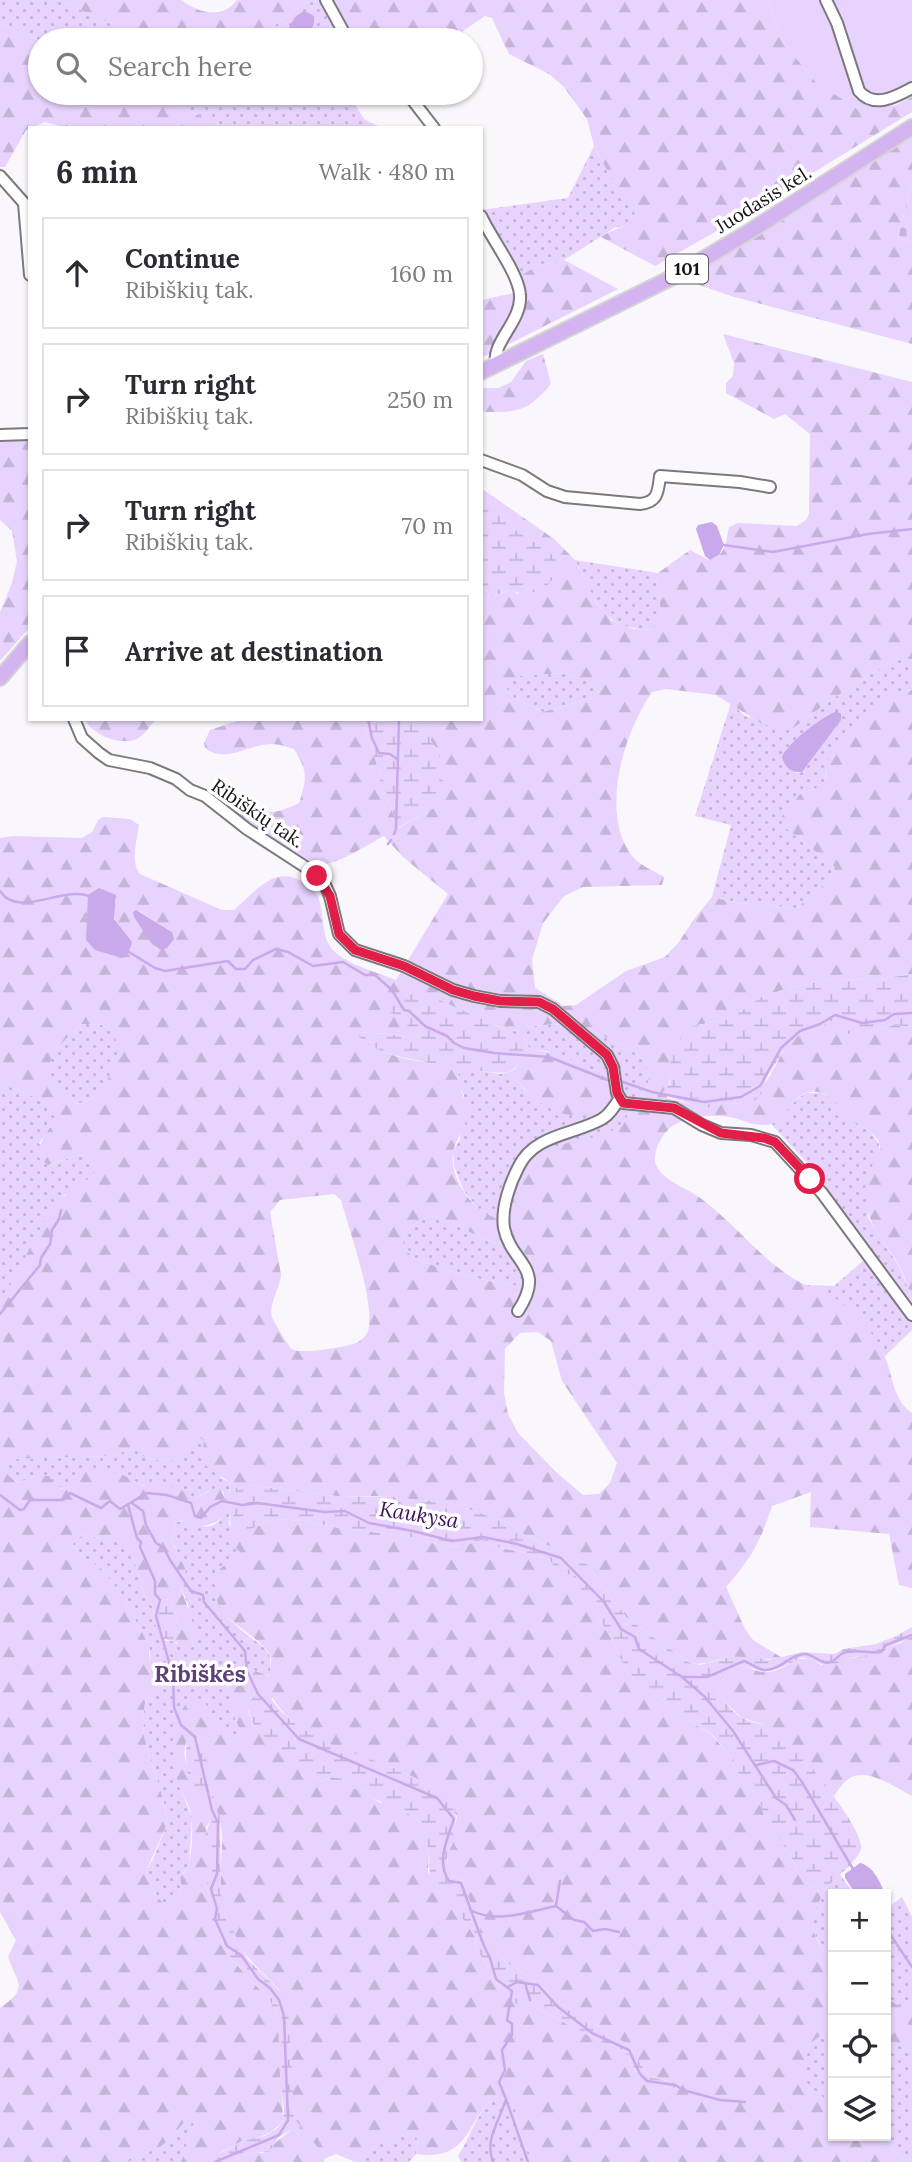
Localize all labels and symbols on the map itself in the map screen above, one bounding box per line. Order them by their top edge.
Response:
street label: Juodasis kel. [710,160,816,239]
road number: 101 [666,255,708,284]
street label: Ribiškių tak. [207,773,309,853]
route end [301,860,332,891]
route start [794,1163,825,1194]
water label: Kaukysa [377,1495,461,1534]
district label: Ribiškės [154,1659,246,1688]

